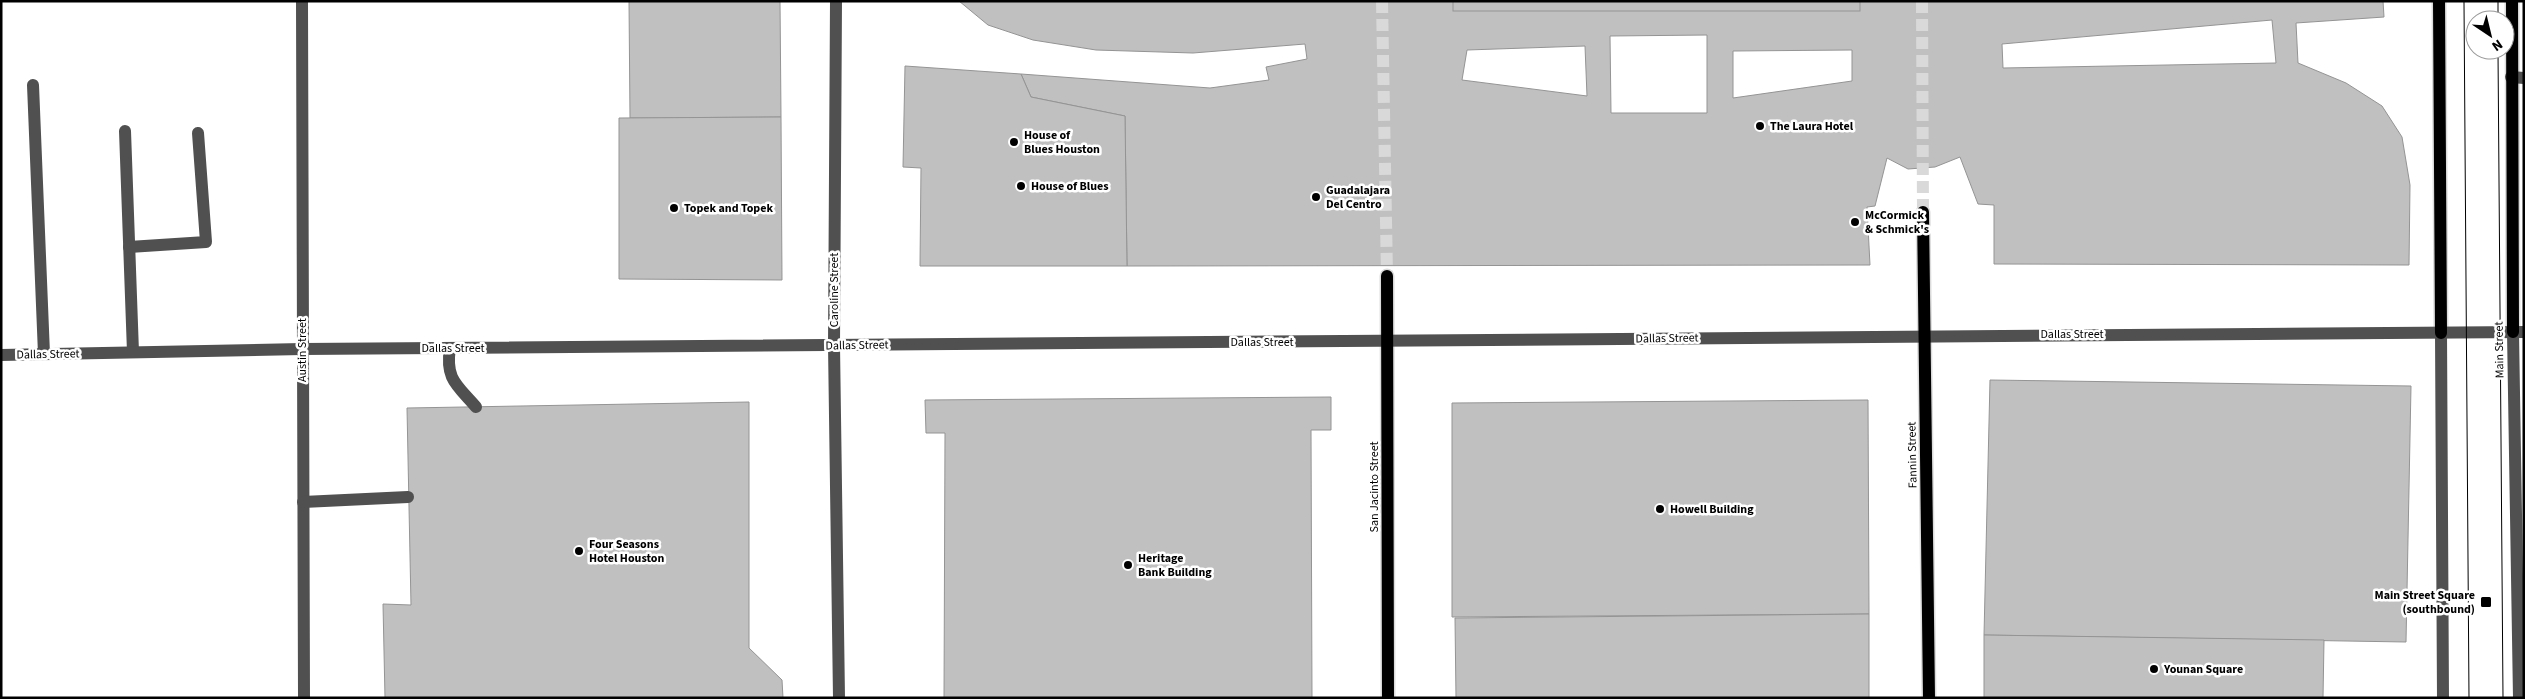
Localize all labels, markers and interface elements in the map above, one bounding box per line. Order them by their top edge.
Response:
north arrow [2465,10,2515,60]
text: N [2487,34,2506,56]
place label: The Laura Hotel [1770,118,1854,135]
marker: The Laura Hotel [1754,120,1766,132]
place label: House of Blues Houston [1024,127,1100,158]
marker: House of Blues Houston [1008,136,1020,148]
place label: House of Blues [1031,178,1109,195]
marker: House of Blues [1015,180,1027,192]
place label: Guadalajara Del Centro [1326,182,1390,213]
marker: Guadalajara Del Centro [1310,191,1322,203]
place label: Topek and Topek [684,200,773,217]
marker: Topek and Topek [668,202,680,214]
place label: McCormick & Schmick's [1865,207,1929,238]
marker: McCormick & Schmick's [1849,216,1861,228]
street label: Caroline Street [826,253,843,327]
street label: Austin Street [294,318,311,382]
street label: Main Street [2491,321,2508,379]
street label: Dallas Street [2040,326,2104,343]
street label: Dallas Street [1635,329,1699,348]
street label: Dallas Street [1230,334,1294,351]
street label: Dallas Street [825,336,889,355]
street label: Dallas Street [421,340,485,357]
street label: Dallas Street [16,345,80,364]
street label: Fannin Street [1903,422,1922,488]
street label: San Jacinto Street [1366,441,1383,533]
place label: Howell Building [1670,501,1754,518]
marker: Howell Building [1654,503,1666,515]
place label: Four Seasons Hotel Houston [589,536,665,567]
marker: Four Seasons Hotel Houston [573,545,585,557]
place label: Heritage Bank Building [1138,550,1212,581]
marker: Heritage Bank Building [1122,559,1134,571]
place label: Main Street Square (southbound) [2375,587,2475,618]
marker: Main Street Square (southbound) [2479,595,2493,609]
place label: Younan Square [2163,661,2243,678]
marker: Younan Square [2148,663,2160,675]

